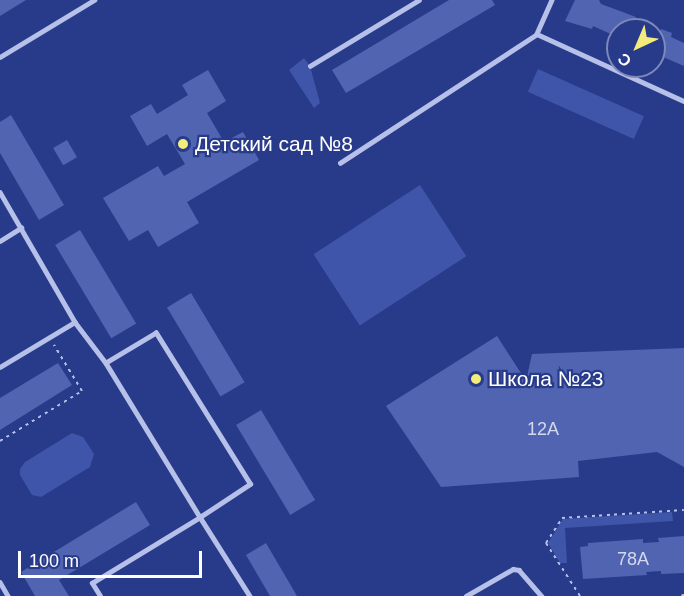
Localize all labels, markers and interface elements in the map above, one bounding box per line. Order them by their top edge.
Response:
north arrow [606,18,666,78]
text: С [614,50,635,70]
place label: Детский сад №8 [195,131,353,157]
marker: Детский сад №8 [176,137,190,151]
place label: Школа №23 [488,366,604,392]
marker: Школа №23 [469,372,483,386]
house number: 12А [527,418,559,440]
scale bar [21,539,206,577]
house number: 78А [617,548,649,570]
text: 100 m [29,551,79,571]

